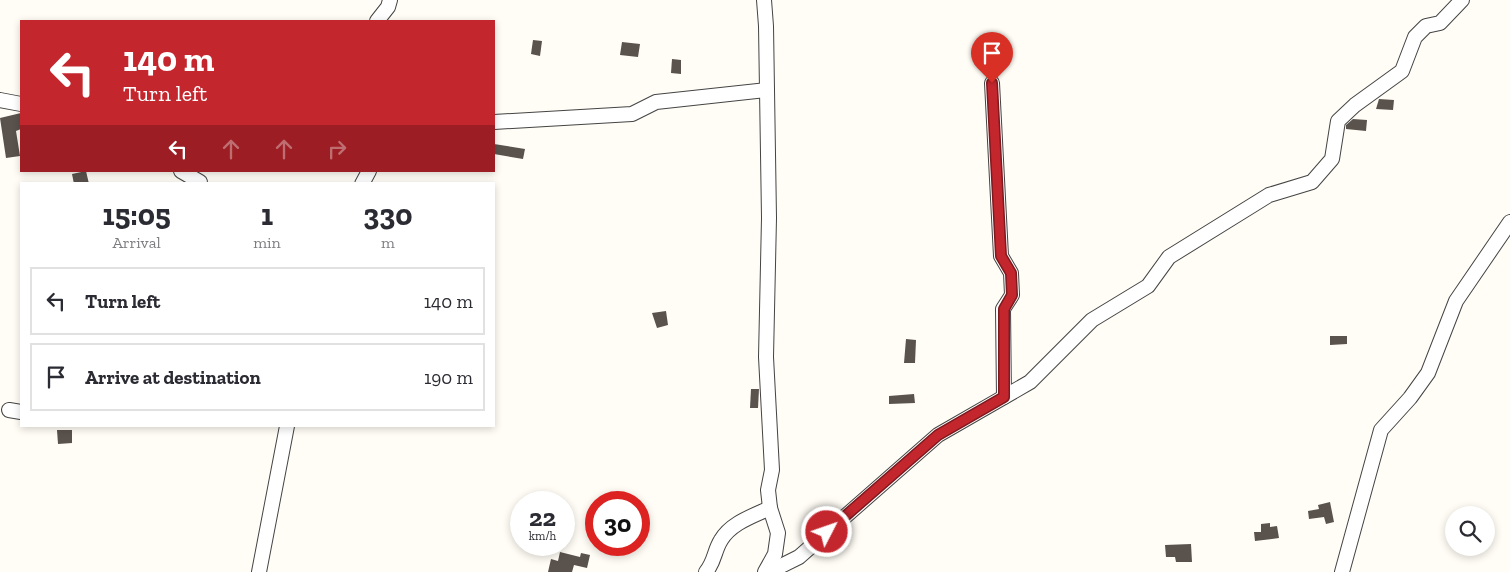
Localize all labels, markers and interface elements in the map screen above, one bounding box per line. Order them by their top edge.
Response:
pin [971,32,1013,83]
text: 140 m [123,38,214,80]
icon: arrive [978,39,1006,67]
icon: left [40,40,105,105]
text: Turn left [123,80,207,107]
icon: left [164,135,192,163]
icon: ahead [217,135,245,163]
icon: ahead [270,135,298,163]
icon: right [323,135,351,163]
text: 15:05 [103,197,171,233]
text: 1 [261,197,273,233]
text: 330 [363,197,412,233]
text: Arrival [112,233,161,252]
text: min [253,233,281,252]
text: m [381,233,395,252]
icon: left [42,287,70,315]
text: Turn left [85,290,160,313]
text: 140 m [424,290,473,313]
icon: arrive [42,363,70,391]
text: Arrive at destination [85,366,261,389]
text: 190 m [424,366,473,389]
speed limit sign: 30 [585,491,650,556]
text: 22 [529,502,556,532]
position arrow [800,505,852,557]
map controls [1445,506,1495,556]
button: search [1445,506,1495,556]
text: km/h [529,529,556,543]

